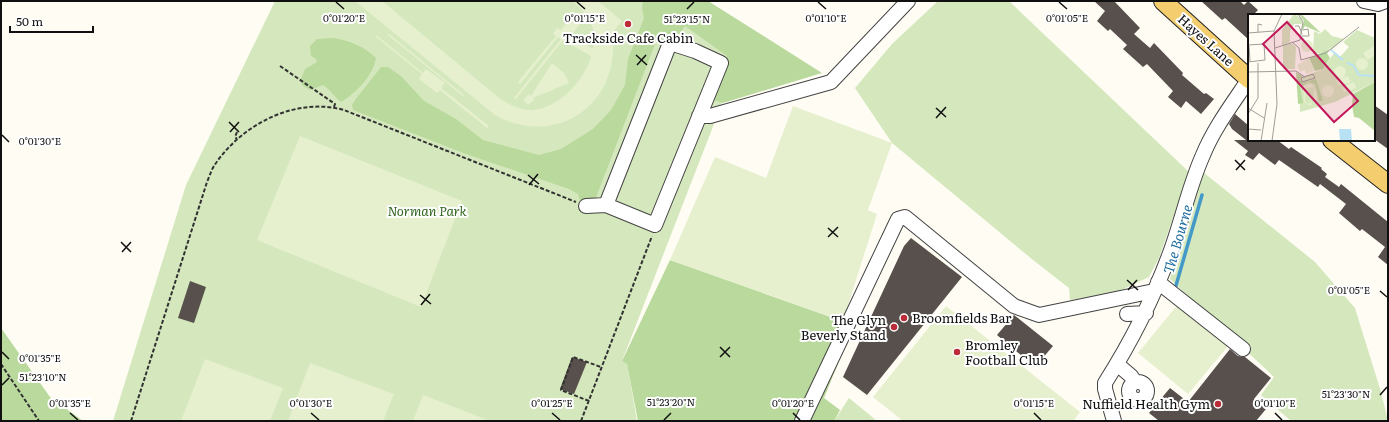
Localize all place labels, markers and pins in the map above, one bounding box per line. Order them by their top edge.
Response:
marker: Trackside Cafe Cabin [623,19,633,29]
place label: Trackside Cafe Cabin [563,28,694,47]
place label: Broomfields Bar [912,308,1012,327]
place label: The Glyn Beverly Stand [801,310,886,344]
marker: Broomfields Bar [899,313,909,323]
marker: The Glyn Beverly Stand [889,322,899,332]
place label: Bromley Football Club [965,335,1048,369]
marker: Bromley Football Club [952,347,962,357]
place label: Nuffield Health Gym [1082,394,1210,413]
marker: Nuffield Health Gym [1213,399,1223,409]

